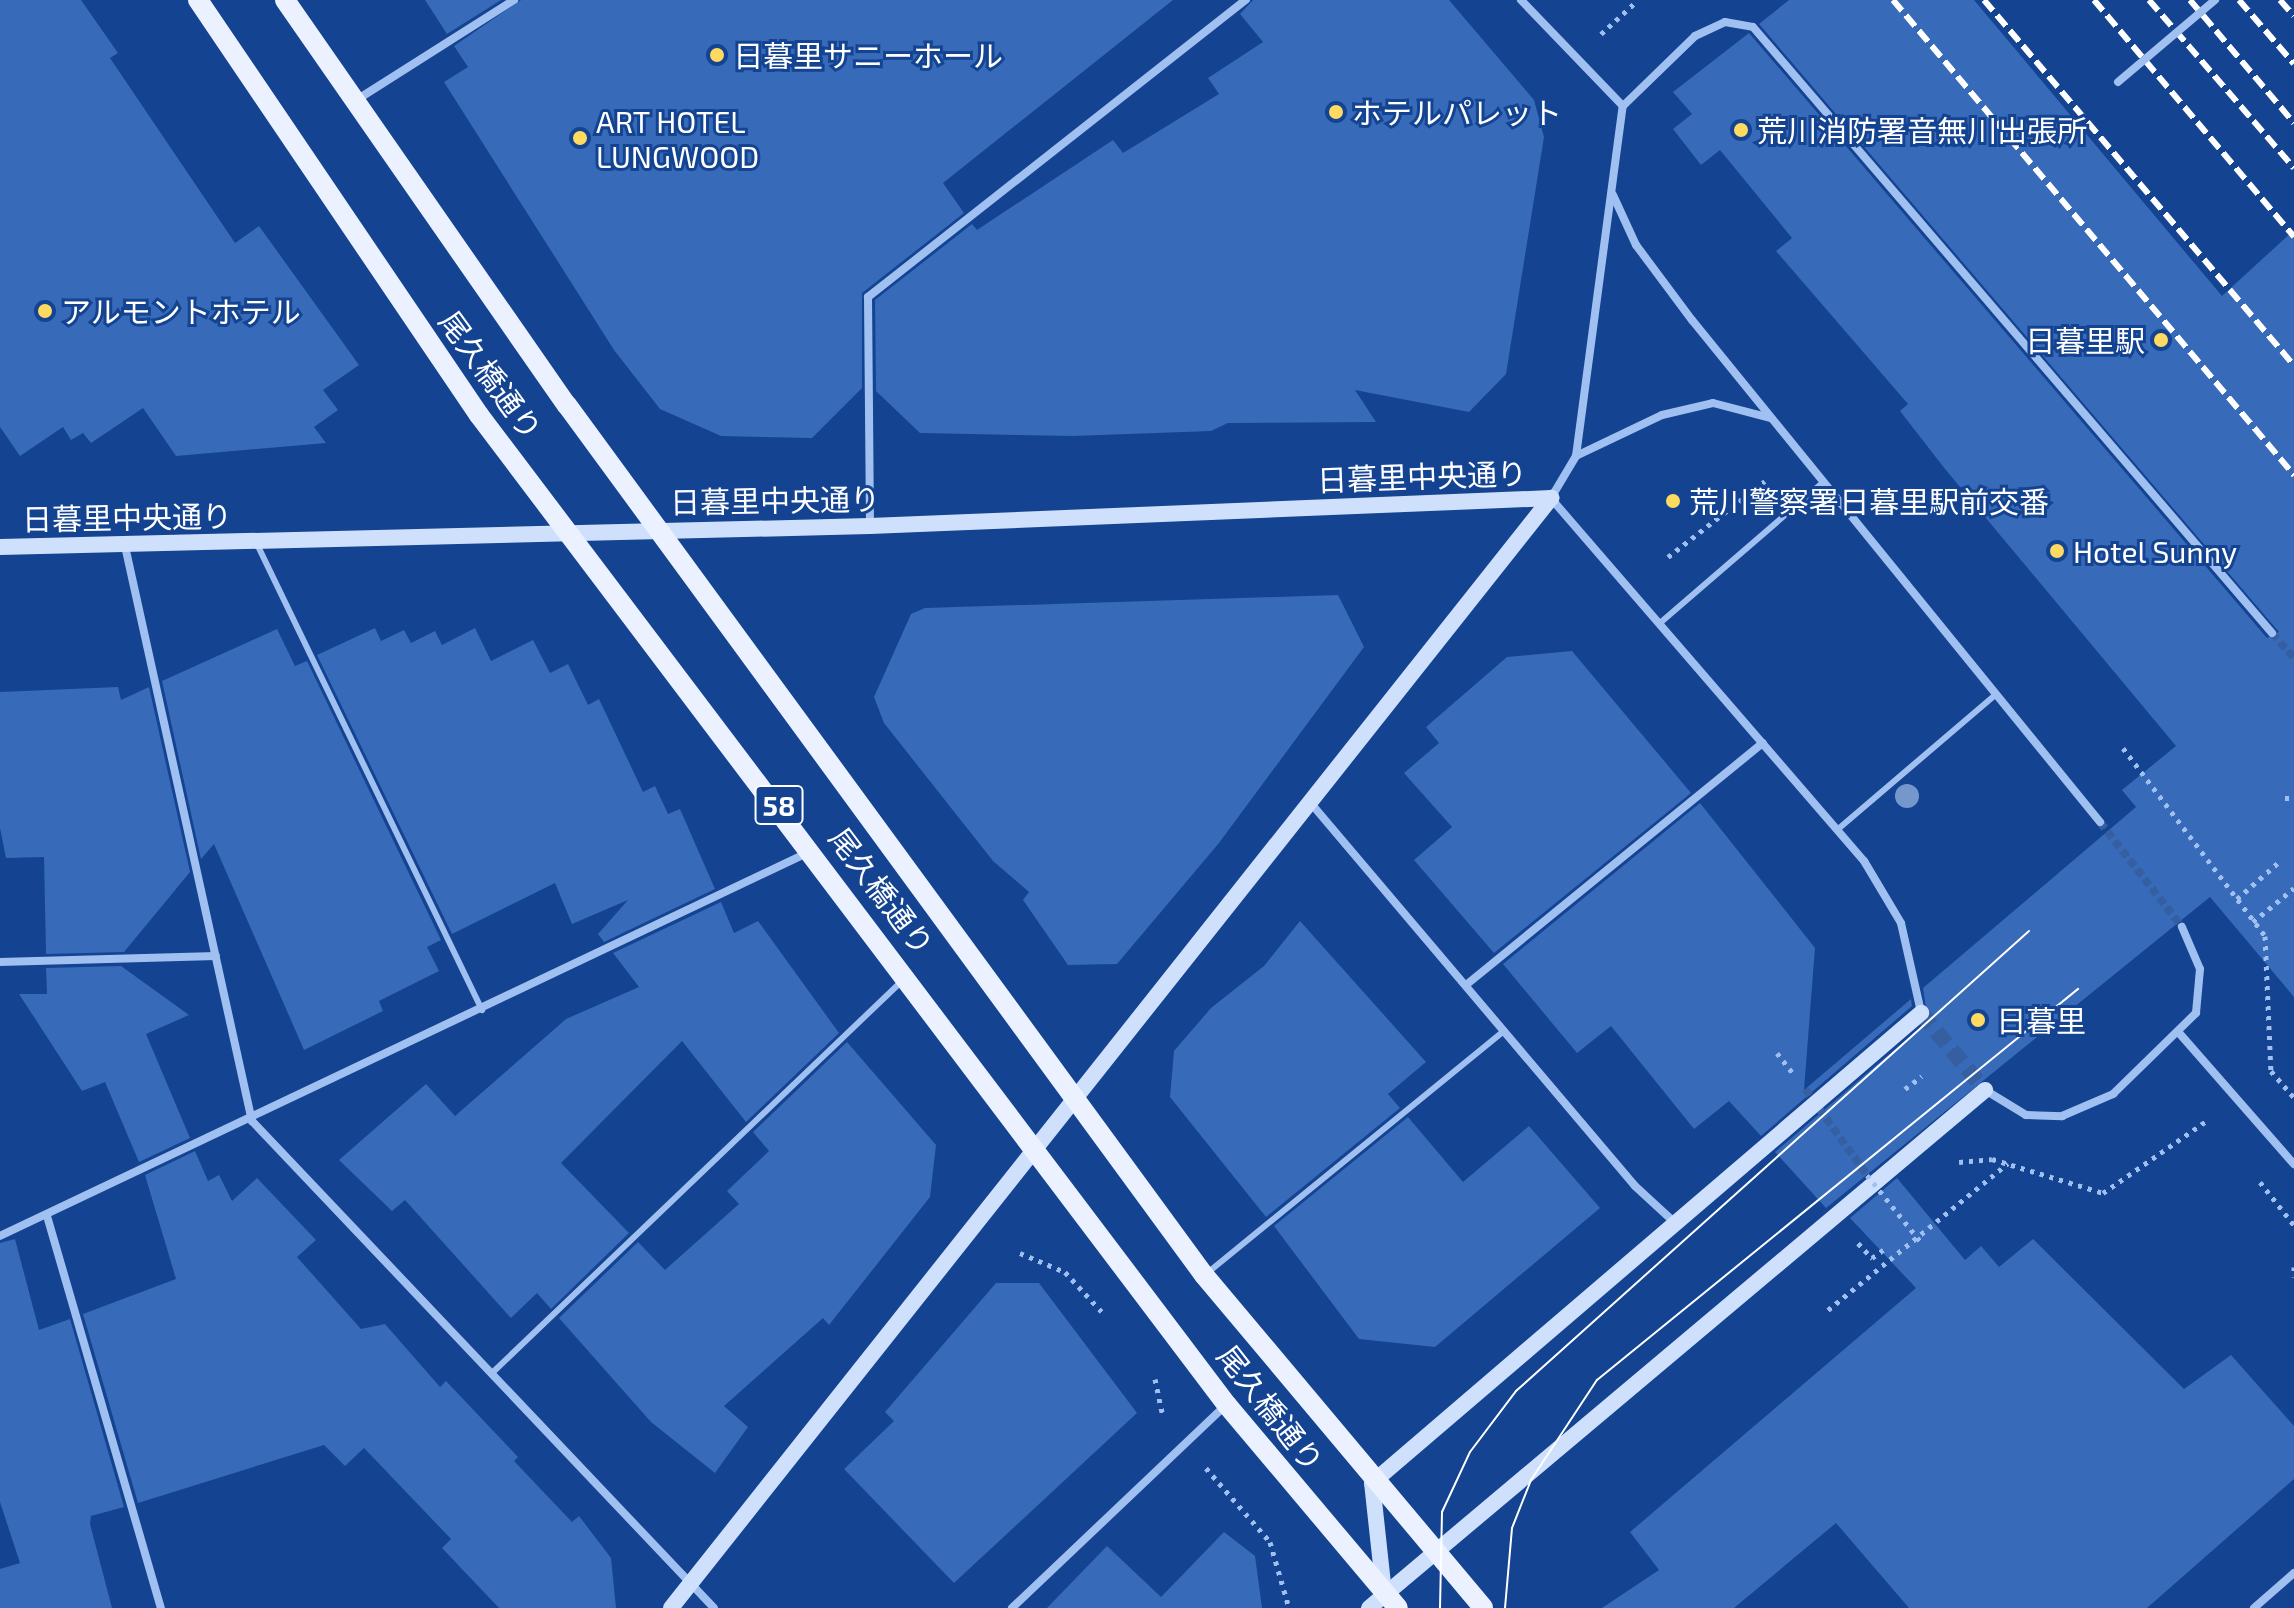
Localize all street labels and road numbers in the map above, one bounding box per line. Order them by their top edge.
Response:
street label: 尾久橋通り [432,304,550,446]
street label: 日暮里中央通り [1316,454,1528,498]
street label: 日暮里中央通り [670,480,880,520]
street label: 日暮里中央通り [22,497,232,537]
road number: 58 [753,781,805,829]
street label: 尾久橋通り [822,820,942,962]
street label: 尾久橋通り [1211,1338,1331,1478]

